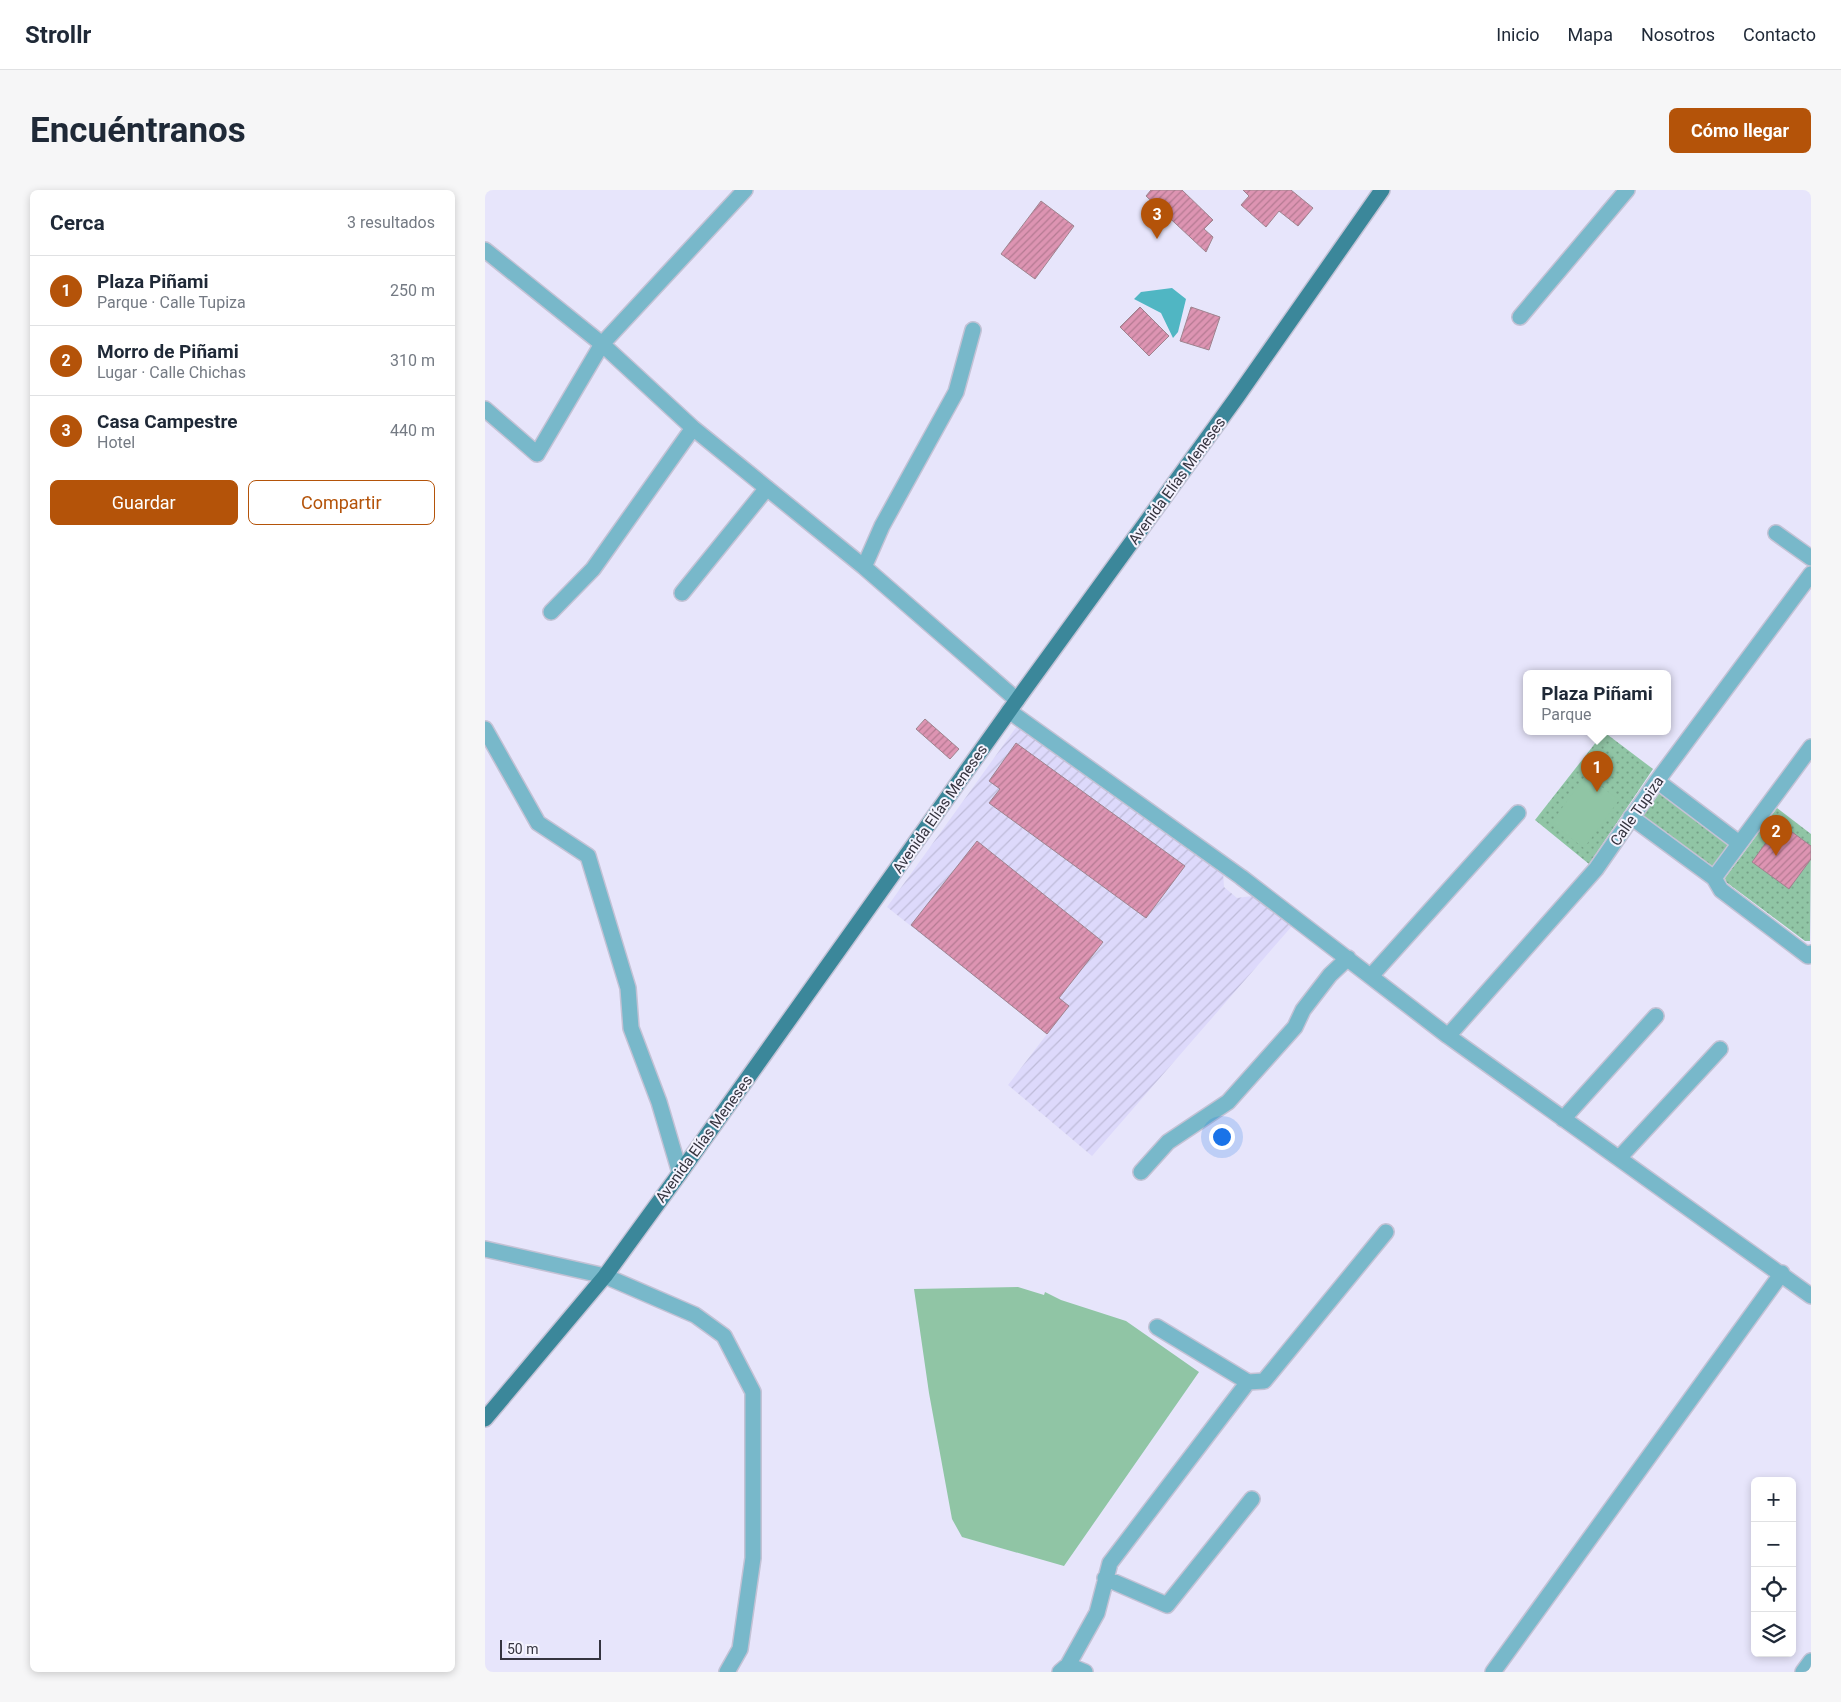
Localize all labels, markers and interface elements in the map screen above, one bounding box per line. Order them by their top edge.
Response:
text: Strollr [25,21,91,49]
text: Inicio [1496,24,1540,45]
text: Mapa [1568,24,1613,45]
text: Nosotros [1641,24,1715,45]
text: Contacto [1743,24,1816,45]
button: Cómo llegar [1669,108,1811,153]
text: Encuéntranos [30,110,246,151]
pin: 3 [1141,198,1173,239]
text: Cerca [50,211,105,235]
text: 3 resultados [347,213,435,232]
text: Plaza Piñami [97,270,209,293]
text: 1 [61,281,71,300]
text: 250 m [390,281,435,300]
text: Parque · Calle Tupiza [97,293,246,312]
text: Morro de Piñami [97,340,239,363]
text: 2 [61,351,71,370]
text: 310 m [390,351,435,370]
text: Lugar · Calle Chichas [97,363,246,382]
text: Casa Campestre [97,410,238,433]
street label: Avenida Elías Meneses [1125,414,1229,548]
text: 3 [61,421,71,440]
text: 440 m [390,421,435,440]
text: Hotel [97,433,135,452]
button: Guardar [50,480,238,525]
button: Compartir [248,480,435,525]
popup [1523,670,1671,735]
text: Plaza Piñami [1541,682,1653,705]
text: Parque [1541,705,1592,724]
street label: Avenida Elías Meneses [889,741,991,877]
pin: 1 [1581,751,1613,792]
street label: Calle Tupiza [1606,773,1668,849]
pin: 2 [1760,815,1792,856]
street label: Avenida Elías Meneses [652,1072,756,1206]
your location [1209,1124,1235,1150]
map controls [1751,1477,1796,1657]
button: + [1751,1477,1796,1522]
button: − [1751,1522,1796,1567]
button: locate [1751,1567,1796,1612]
button: layers [1751,1612,1796,1657]
scale bar [500,1637,601,1660]
text: 50 m [507,1641,539,1657]

